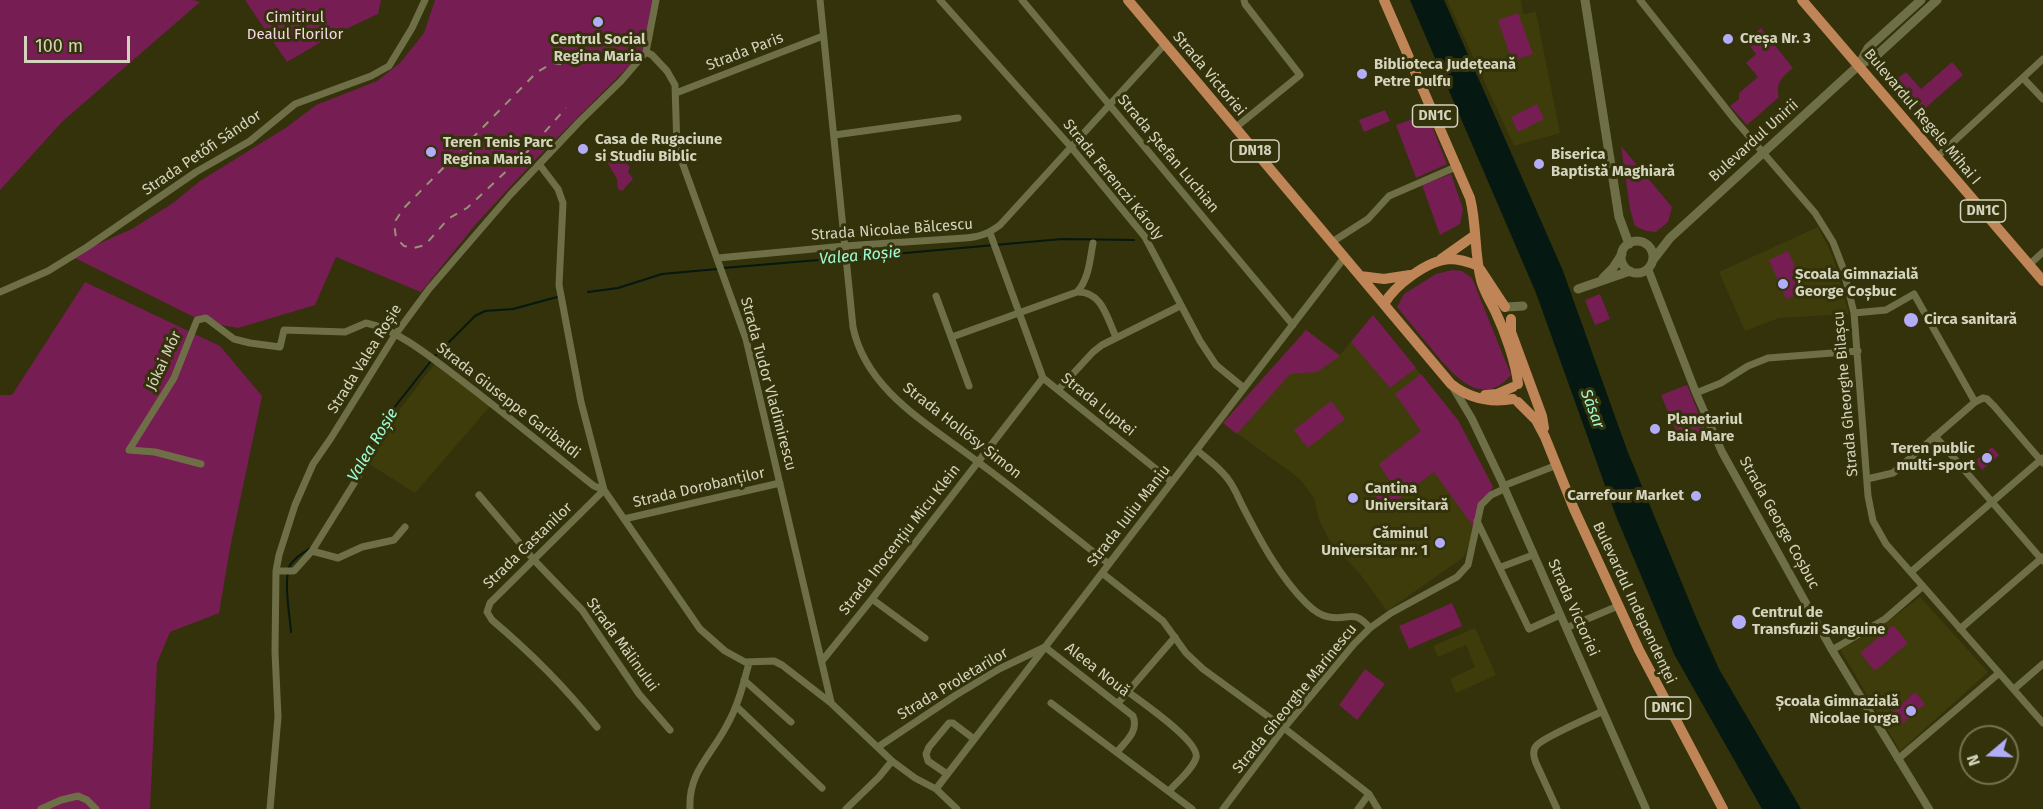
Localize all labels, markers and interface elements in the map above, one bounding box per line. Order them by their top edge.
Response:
park label: Cimitirul Dealul Florilor [247,9,343,44]
marker: Centrul Social Regina Maria [591,15,605,29]
scale bar [27,24,134,62]
street label: Strada Victoriei [1169,28,1249,120]
street label: Strada Paris [704,29,786,75]
place label: Creșa Nr. 3 [1740,30,1811,48]
place label: Centrul Social Regina Maria [551,31,645,66]
marker: Creșa Nr. 3 [1721,32,1735,46]
text: 100 m [35,35,83,57]
street label: Bulevardul Regele Mihai I [1860,45,1984,189]
place label: Biblioteca Județeană Petre Dulfu [1374,56,1516,91]
marker: Biblioteca Județeană Petre Dulfu [1355,67,1369,81]
street label: Strada Ștefan Luchian [1113,91,1223,217]
street label: Bulevardul Unirii [1706,96,1802,186]
road number: DN1C [1412,105,1458,127]
street label: Strada Petőfi Sándor [139,106,265,200]
street label: Strada Ferenczi Károly [1059,116,1167,244]
place label: Casa de Rugaciune si Studiu Biblic [595,131,722,166]
place label: Teren Tenis Parc Regina Maria [443,134,553,169]
road number: DN18 [1231,140,1279,162]
marker: Casa de Rugaciune si Studiu Biblic [576,142,590,156]
marker: Teren Tenis Parc Regina Maria [424,145,438,159]
place label: Biserica Baptistă Maghiară [1551,146,1675,181]
marker: Biserica Baptistă Maghiară [1532,157,1546,171]
road number: DN1C [1960,200,2006,222]
street label: Strada Nicolae Bălcescu [811,215,973,245]
water label: Valea Roșie [818,243,902,269]
place label: Școala Gimnazială George Coșbuc [1795,266,1919,301]
marker: Școala Gimnazială George Coșbuc [1776,277,1790,291]
street label: Strada Tudor Vladimirescu [736,295,800,473]
street label: Strada Valea Roșie [324,301,406,417]
street label: Strada Gheorghe Bilașcu [1830,311,1862,477]
marker: Circa sanitară [1902,311,1920,329]
place label: Circa sanitară [1924,311,2017,329]
street label: Jókai Mór [142,328,186,394]
street label: Strada Giuseppe Garibaldi [432,339,584,463]
street label: Strada Luptei [1057,369,1139,441]
street label: Strada Hollósy Simon [899,379,1025,483]
water label: Săsar [1576,387,1608,431]
water label: Valea Roșie [344,405,402,485]
place label: Planetariul Baia Mare [1667,411,1742,446]
marker: Planetariul Baia Mare [1648,422,1662,436]
place label: Teren public multi-sport [1891,440,1975,475]
marker: Teren public multi-sport [1980,451,1994,465]
street label: Strada George Coșbuc [1735,454,1823,592]
street label: Strada Inocențiu Micu Klein [836,461,964,619]
street label: Strada Iuliu Maniu [1084,462,1174,570]
street label: Strada Dorobanților [631,464,767,512]
place label: Cantina Universitară [1365,480,1448,515]
place label: Carrefour Market [1567,487,1684,505]
marker: Carrefour Market [1689,489,1703,503]
marker: Cantina Universitară [1346,491,1360,505]
street label: Strada Castanilor [480,499,576,593]
street label: Bulevardul Independenței [1588,519,1680,687]
place label: Căminul Universitar nr. 1 [1321,525,1428,560]
marker: Căminul Universitar nr. 1 [1433,536,1447,550]
street label: Strada Victoriei [1544,557,1602,659]
street label: Strada Mălinului [582,595,662,695]
place label: Centrul de Transfuzii Sanguine [1752,604,1885,639]
marker: Centrul de Transfuzii Sanguine [1730,613,1748,631]
street label: Strada Gheorghe Marinescu [1229,621,1361,777]
street label: Aleea Nouă [1061,639,1133,701]
street label: Strada Proletarilor [895,644,1011,724]
place label: Școala Gimnazială Nicolae Iorga [1775,693,1899,728]
road number: DN1C [1646,697,1690,719]
marker: Școala Gimnazială Nicolae Iorga [1904,704,1918,718]
north arrow [1959,725,2019,785]
text: N [1963,752,1984,768]

